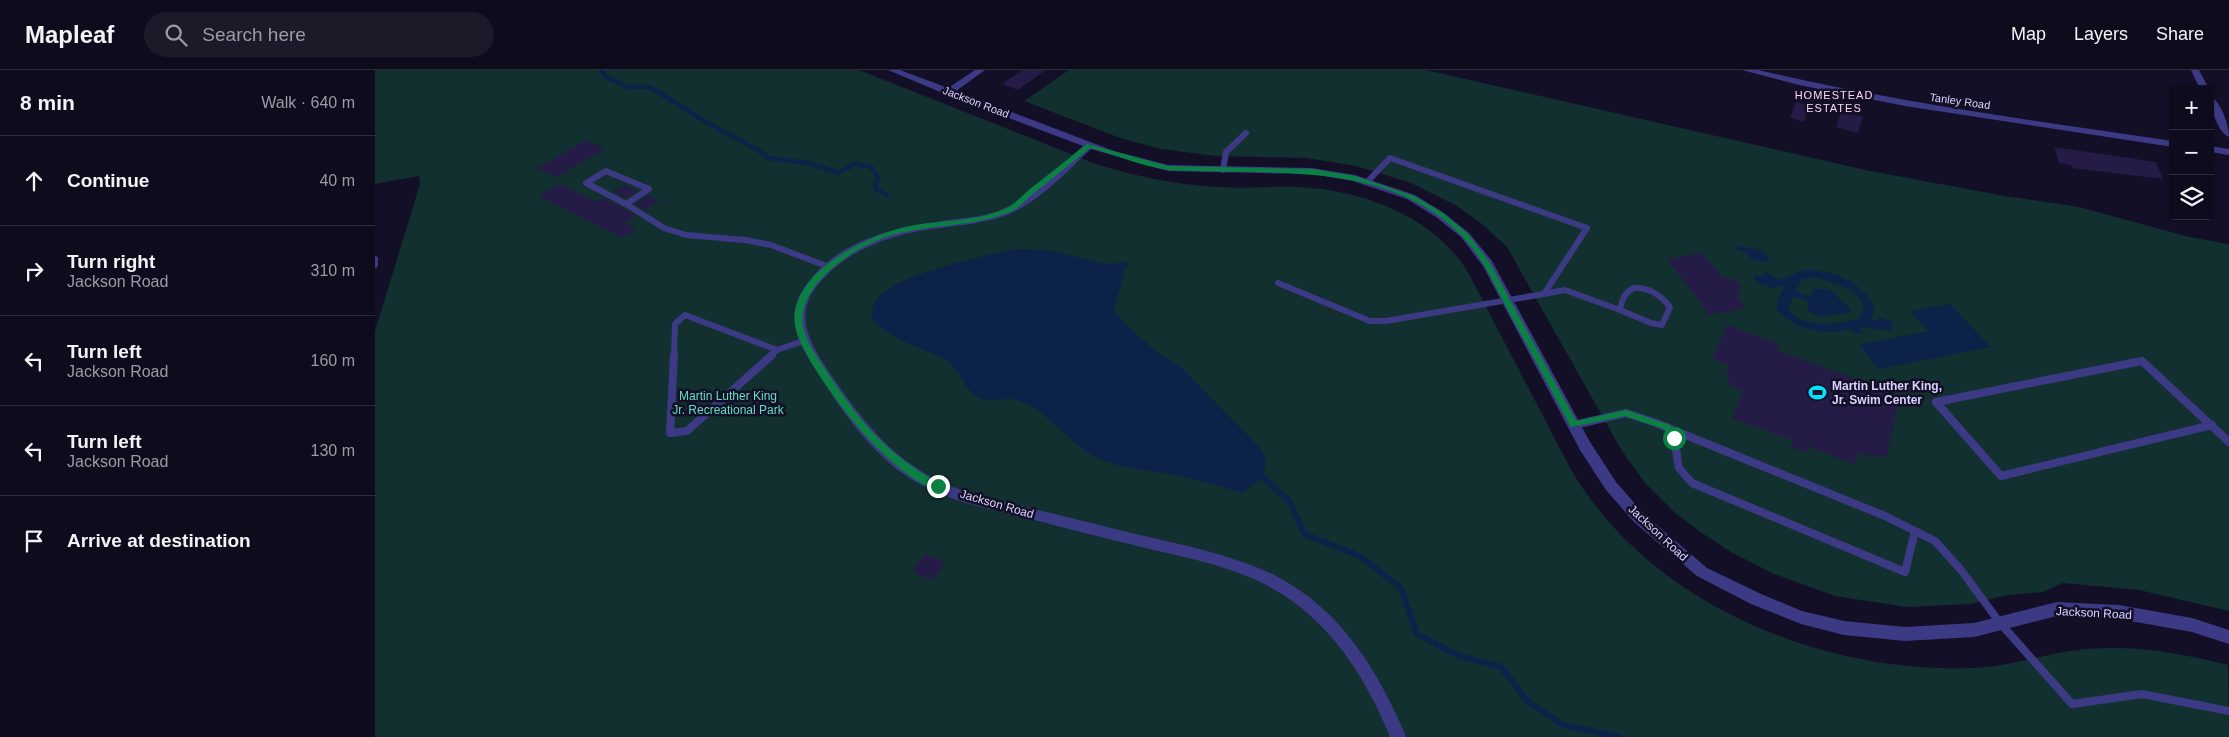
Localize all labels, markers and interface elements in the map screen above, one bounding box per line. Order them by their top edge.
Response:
search box [144,12,494,57]
text: Mapleaf [25,21,114,48]
icon: search [162,21,190,49]
text: Search here [202,24,306,45]
text: Map [2011,24,2046,44]
text: Layers [2074,24,2128,44]
text: Share [2156,24,2204,44]
street label: Jackson Road [941,84,1011,120]
map controls [2169,85,2214,220]
button: + [2169,85,2214,130]
district label: HOMESTEAD ESTATES [1795,89,1873,114]
text: 8 min [20,91,75,114]
street label: Tanley Road [1929,91,1991,111]
text: Walk · 640 m [261,94,355,111]
button: − [2169,130,2214,175]
icon: ahead [20,167,48,195]
text: Continue [67,170,149,191]
text: 40 m [319,172,355,189]
button: layers [2169,175,2214,220]
text: Turn right [67,251,155,272]
icon: right [20,257,48,285]
text: 310 m [311,262,355,279]
text: Jackson Road [67,273,168,290]
text: Turn left [67,341,142,362]
icon: left [20,347,48,375]
text: 160 m [311,352,355,369]
text: Jackson Road [67,363,168,380]
place label: Martin Luther King, Jr. Swim Center [1832,379,1942,407]
sports icon: Martin Luther King, Jr. Swim Center [1808,383,1828,403]
park label: Martin Luther King Jr. Recreational Park [672,389,785,417]
route start [1663,427,1686,450]
text: Turn left [67,431,142,452]
icon: left [20,437,48,465]
text: 130 m [311,442,355,459]
text: Jackson Road [67,453,168,470]
route end [927,475,950,498]
street label: Jackson Road [959,487,1035,521]
street label: Jackson Road [1625,502,1691,564]
icon: arrive [20,527,48,555]
text: Arrive at destination [67,530,251,551]
street label: Jackson Road [2056,604,2132,622]

